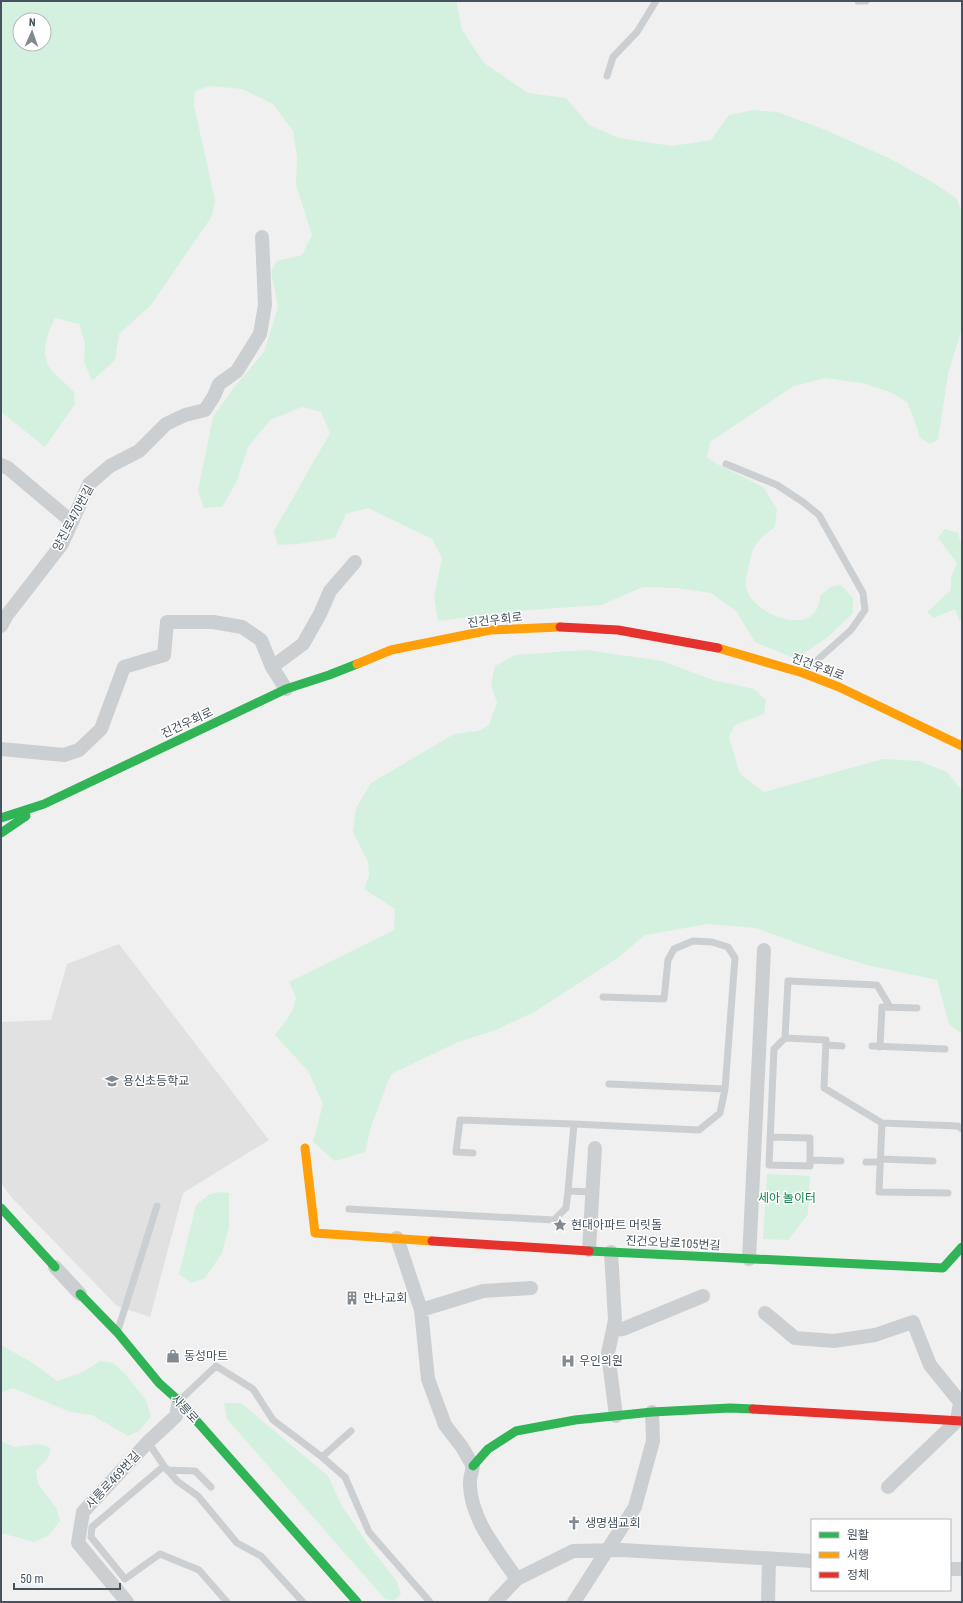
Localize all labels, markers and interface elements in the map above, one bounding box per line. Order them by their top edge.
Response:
north arrow [12,12,52,52]
text: N [29,16,36,29]
street label: 양진로470번길 [50,482,96,554]
street label: 진건우회로 [467,610,523,630]
street label: 진건우회로 [790,651,846,683]
street label: 진건우회로 [159,705,215,741]
school or university icon: 용신초등학교 [104,1073,120,1089]
place label: 용신초등학교 [123,1074,189,1088]
park label: 세아 놀이터 [758,1191,816,1205]
place icon: 현대아파트 머릿돌 [552,1217,568,1233]
place label: 현대아파트 머릿돌 [571,1218,662,1232]
street label: 진건오남로105번길 [625,1234,721,1252]
building icon: 만나교회 [344,1290,360,1306]
place label: 만나교회 [363,1291,407,1305]
shop icon: 동성마트 [165,1348,181,1364]
place label: 동성마트 [184,1349,228,1363]
hospital icon: 우인의원 [560,1353,576,1369]
place label: 우인의원 [579,1354,623,1368]
street label: 사릉로 [169,1392,201,1426]
street label: 사릉로469번길 [83,1449,143,1511]
church icon: 생명샘교회 [566,1515,582,1531]
place label: 생명샘교회 [585,1516,640,1530]
legend [811,1519,951,1591]
text: 원활 [847,1528,869,1542]
text: 서행 [847,1548,869,1562]
scale bar [14,1565,120,1591]
text: 정체 [847,1568,869,1582]
text: 50 m [20,1572,44,1586]

